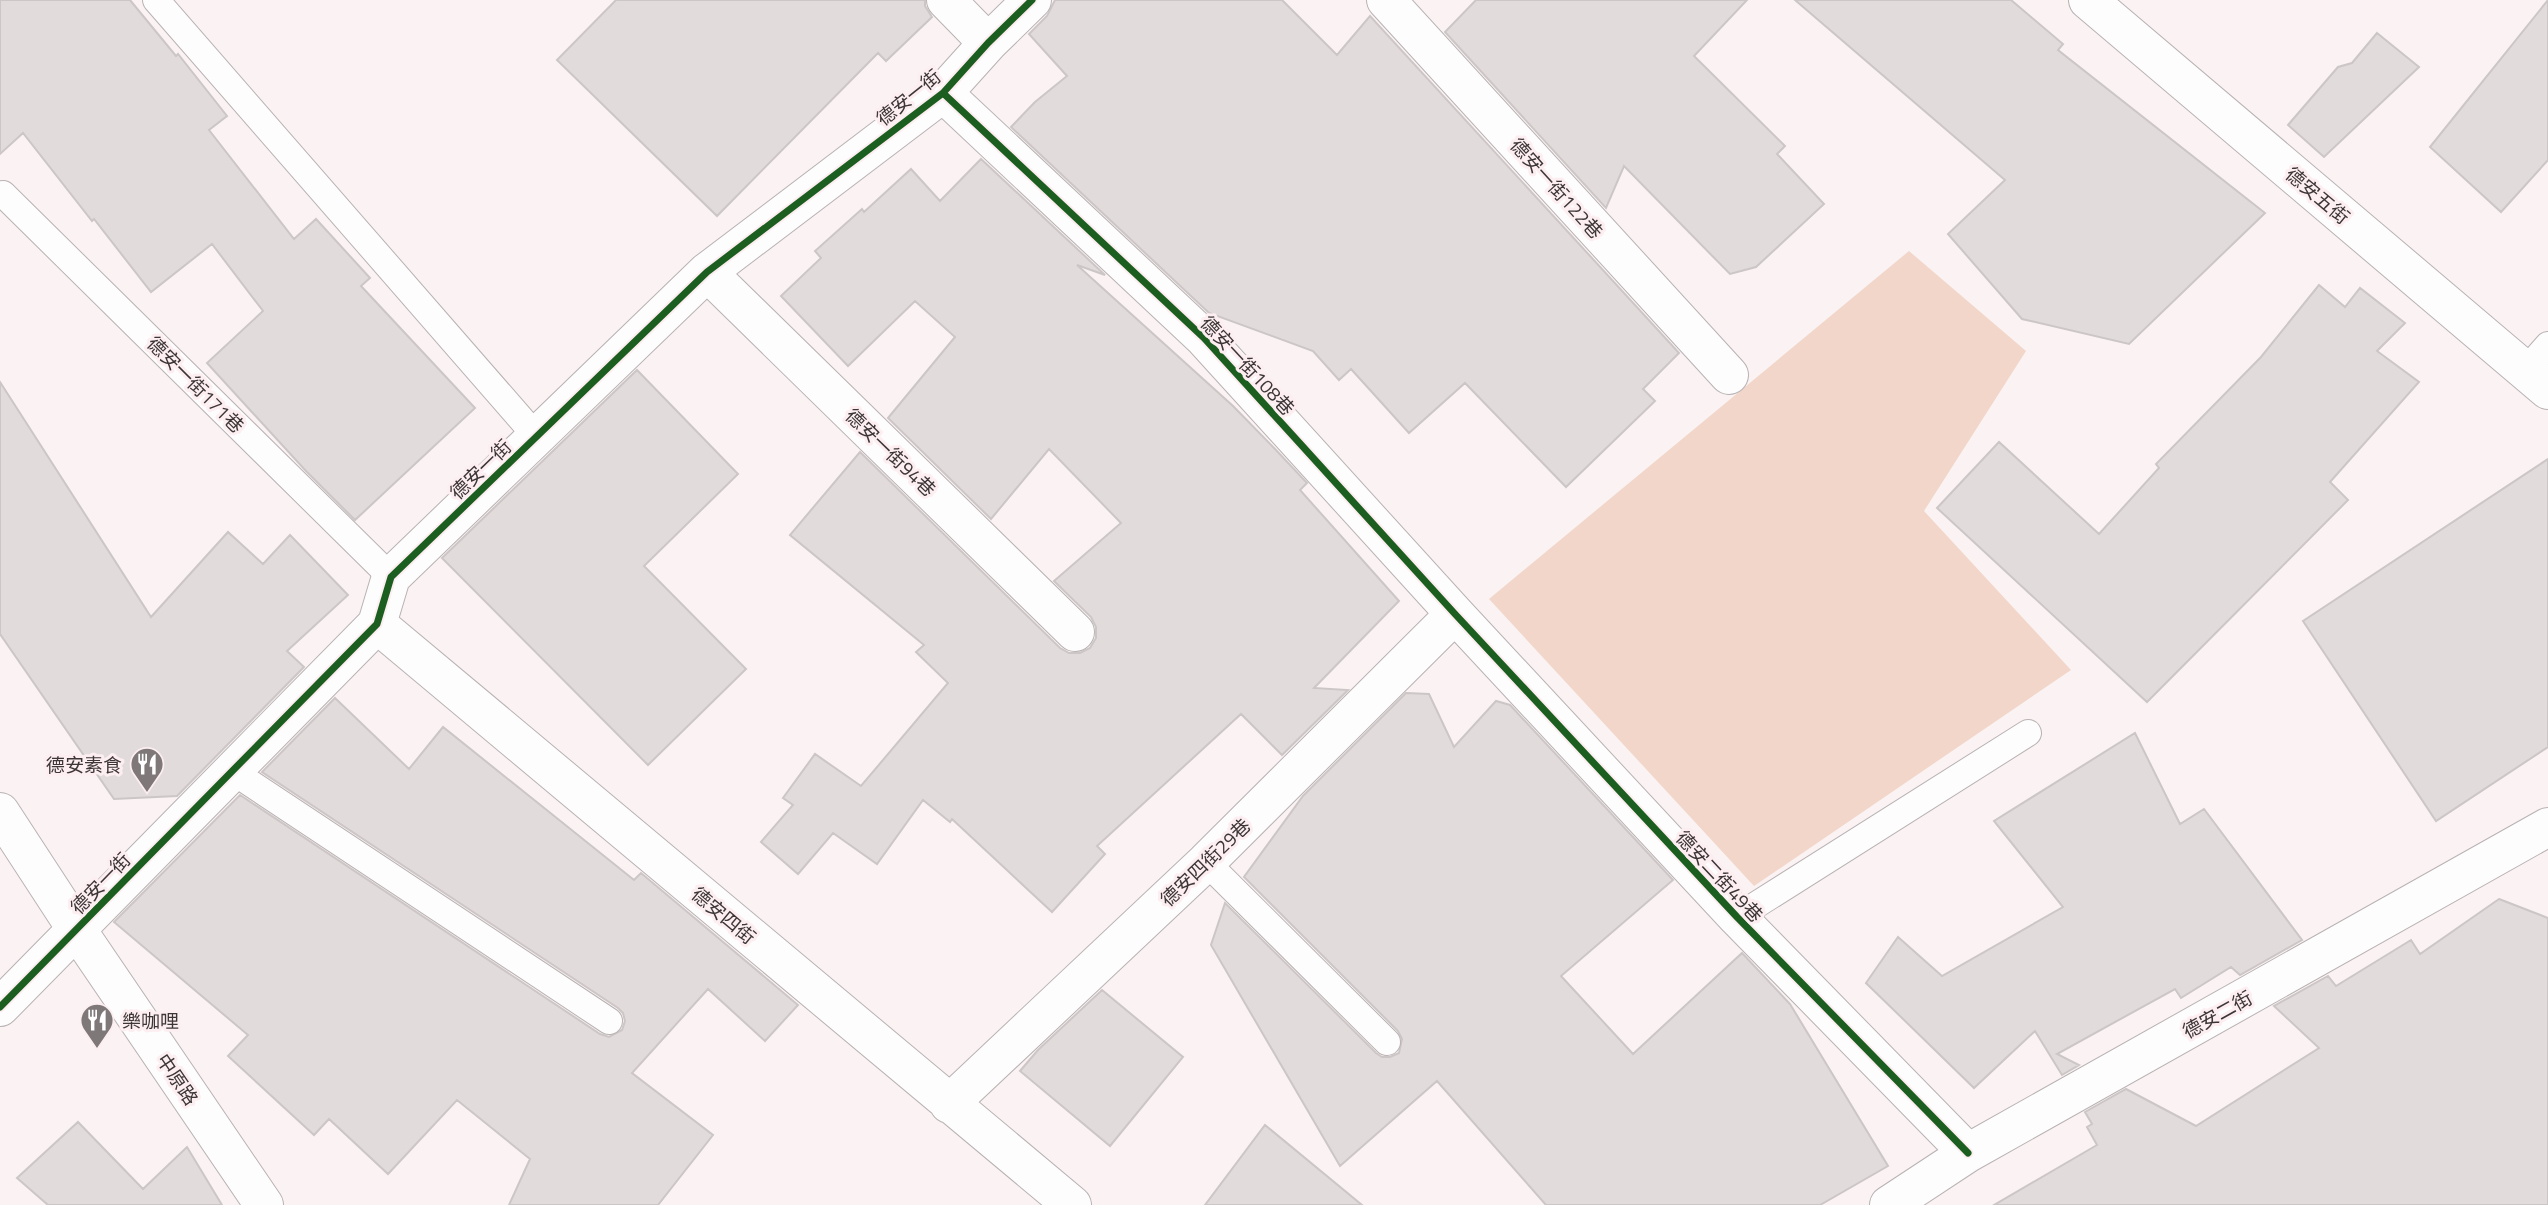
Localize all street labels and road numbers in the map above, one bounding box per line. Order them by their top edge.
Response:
street label: 德安一街 [869,62,947,132]
street label: 德安一街122巷 [1504,131,1610,245]
street label: 德安五街 [2280,159,2356,231]
street label: 德安一街108巷 [1194,309,1302,421]
street label: 德安一街171巷 [141,329,251,439]
street label: 德安一街94巷 [839,401,943,503]
street label: 德安一街 [443,432,517,506]
street label: 德安四街29巷 [1153,811,1257,913]
street label: 德安二街49巷 [1670,824,1770,928]
street label: 德安一街 [63,846,137,920]
street label: 德安四街 [686,879,762,951]
street label: 德安二街 [2177,983,2257,1045]
street label: 中原路 [150,1047,206,1111]

